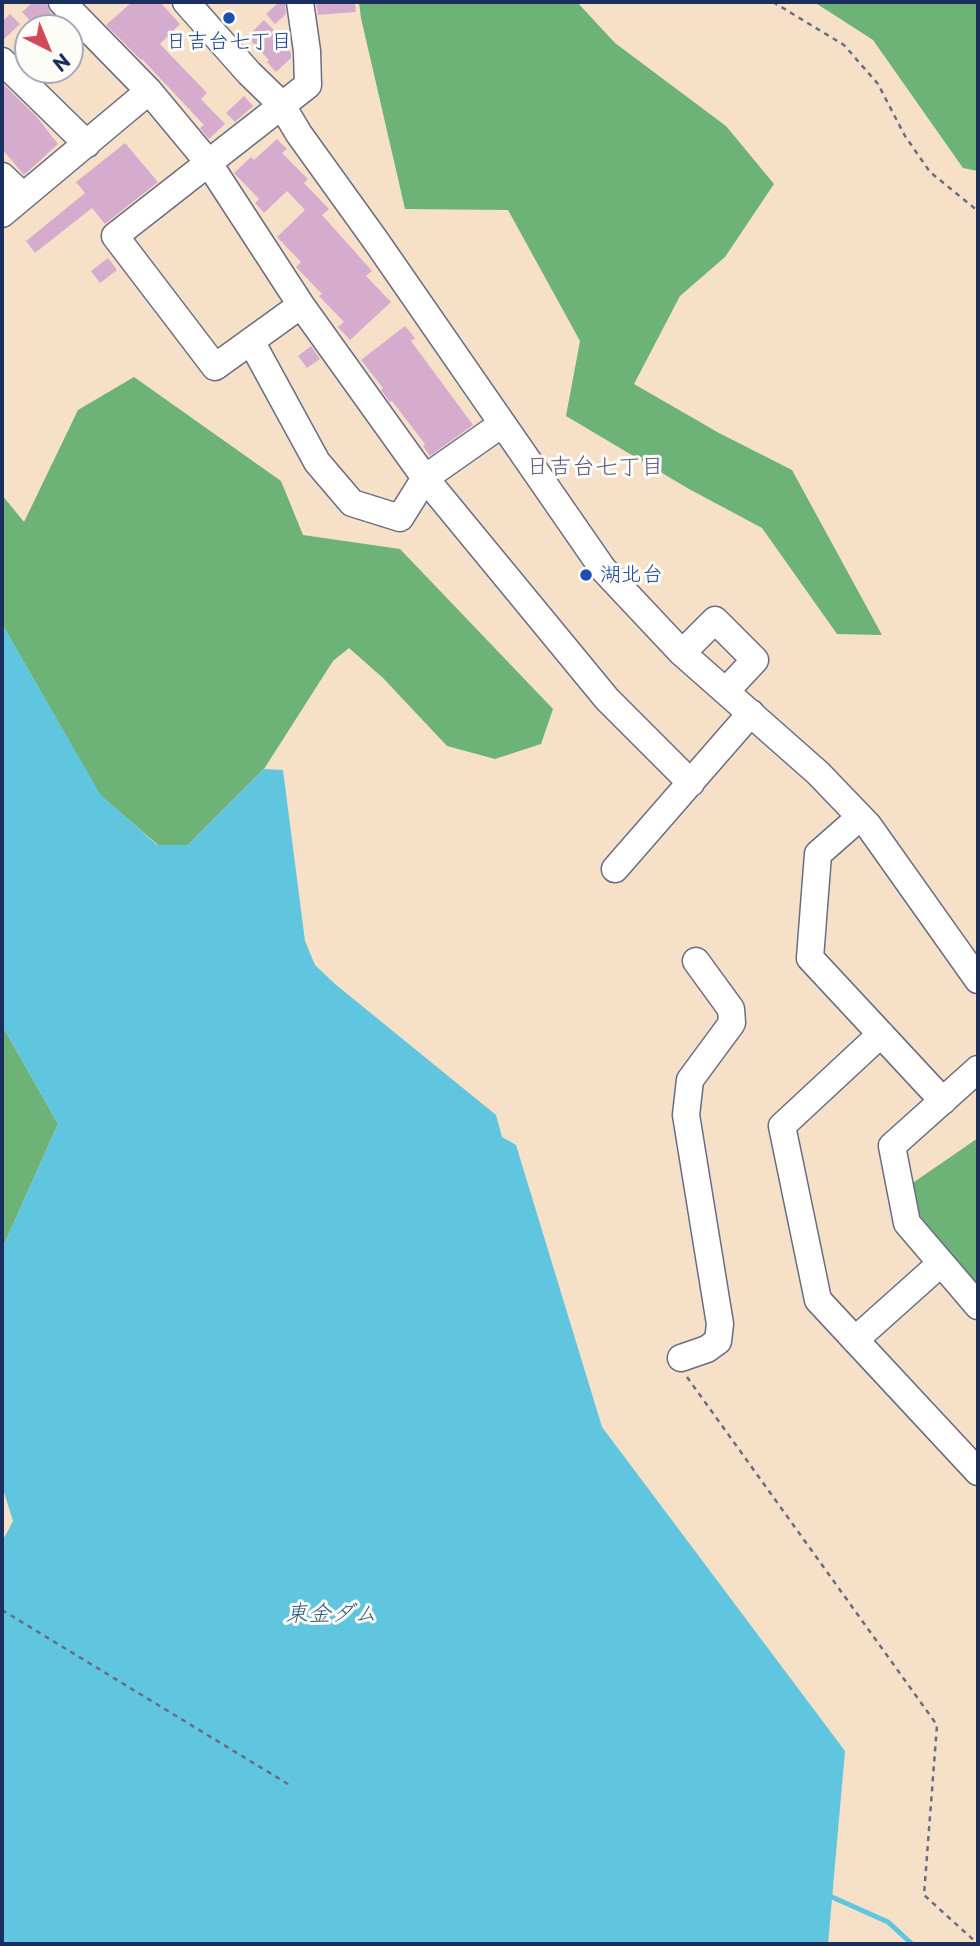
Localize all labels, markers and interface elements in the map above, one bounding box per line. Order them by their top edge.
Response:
marker: 日吉台七丁目 [221,10,237,26]
north arrow [14,14,84,84]
place label: 日吉台七丁目 [166,29,292,55]
text: N [47,48,77,78]
district label: 日吉台七丁目 [526,454,664,482]
place label: 湖北台 [600,562,663,588]
marker: 湖北台 [578,567,594,583]
water label: 東金ダム [285,1601,377,1629]

